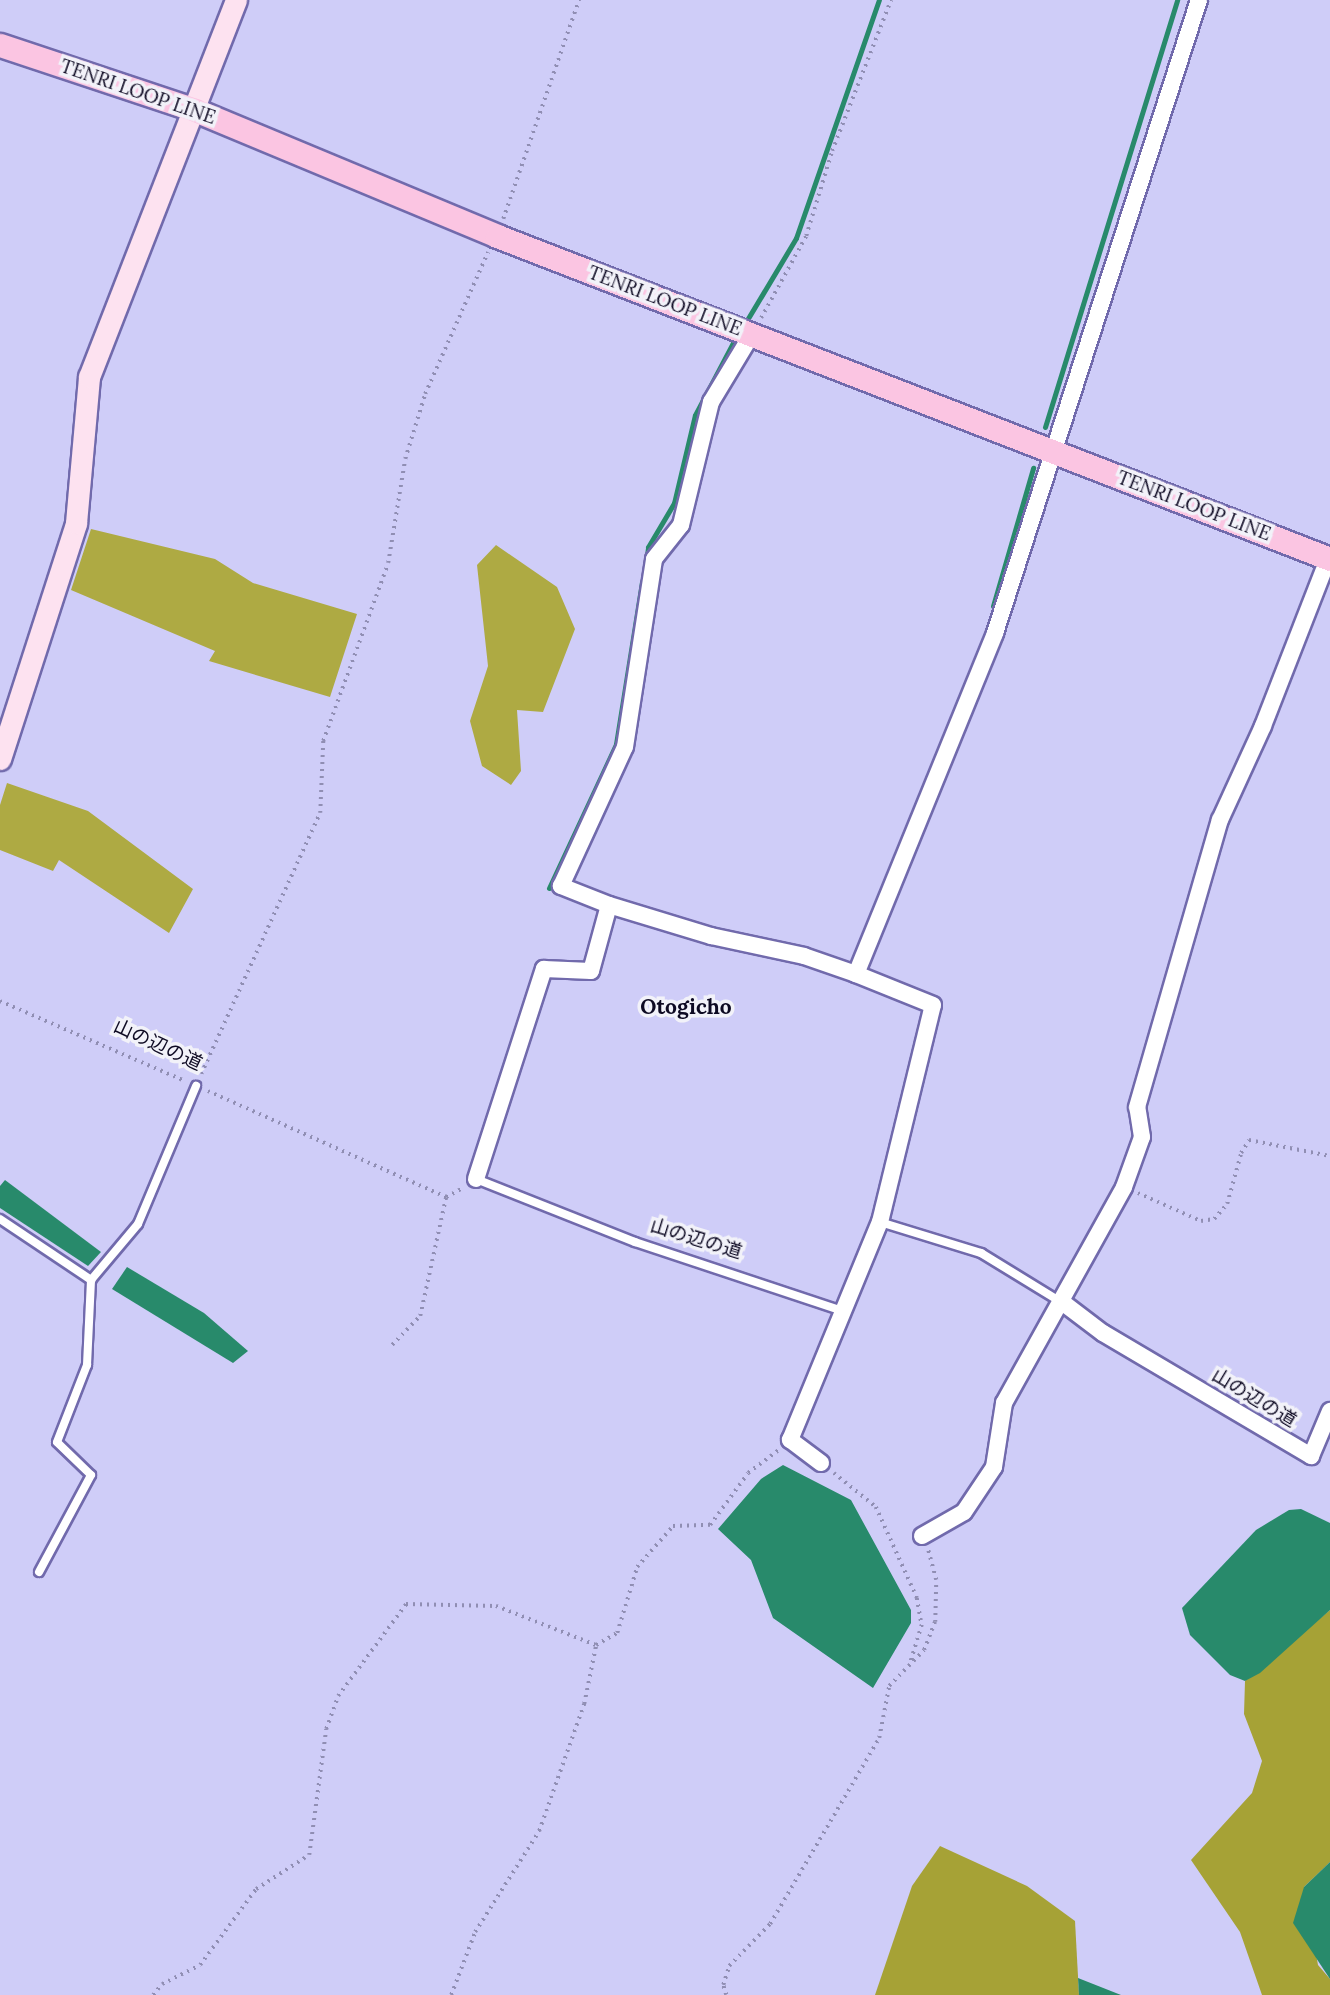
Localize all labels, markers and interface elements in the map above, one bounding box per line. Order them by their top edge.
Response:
street label: TENRI LOOP LINE [57,55,219,129]
street label: TENRI LOOP LINE [585,261,745,341]
street label: TENRI LOOP LINE [1114,466,1274,546]
district label: Otogicho [640,994,732,1020]
street label: 山の辺の道 [110,1015,206,1075]
street label: 山の辺の道 [647,1214,745,1264]
street label: 山の辺の道 [1207,1364,1301,1432]

